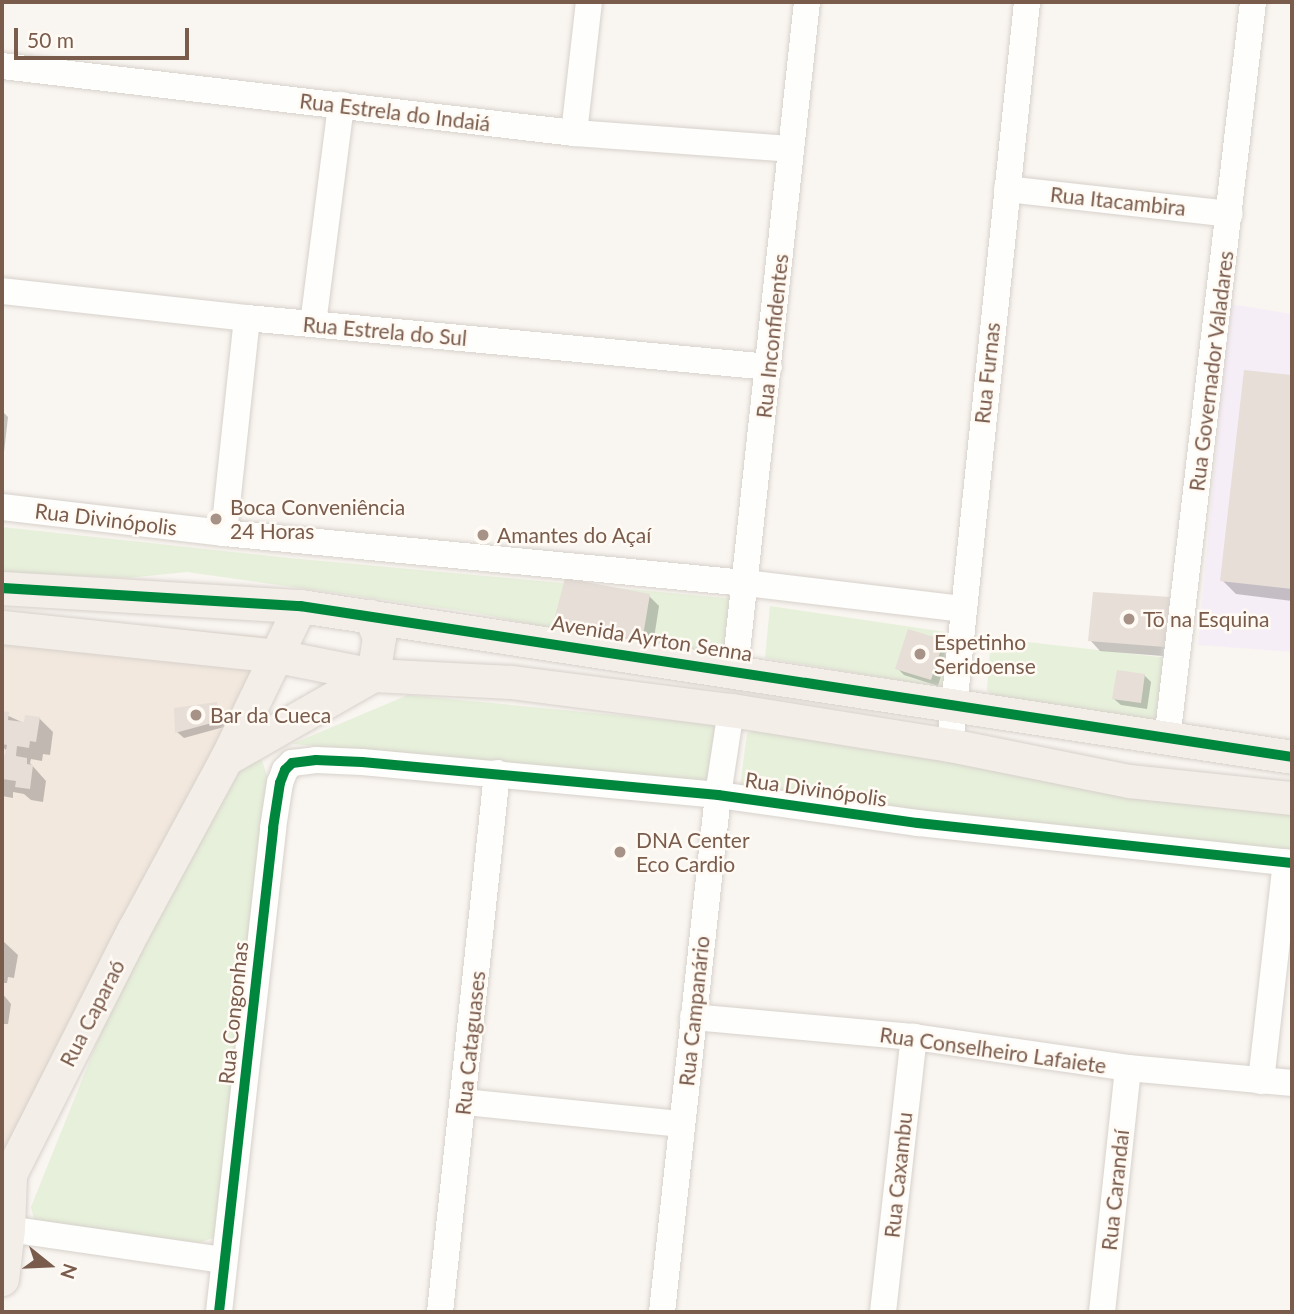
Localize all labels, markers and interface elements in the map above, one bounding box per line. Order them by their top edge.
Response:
scale bar [18,14,192,58]
text: 50 m [27,27,74,52]
street label: Rua Estrela do Indaiá [298,88,492,136]
street label: Rua Itacambira [1049,181,1187,221]
street label: Rua Governador Valadares [1184,249,1238,493]
street label: Rua Inconfidentes [751,253,793,419]
street label: Rua Estrela do Sul [302,311,468,351]
street label: Rua Furnas [969,321,1005,425]
place label: Boca Conveniência 24 Horas [230,494,405,544]
street label: Rua Divinópolis [33,498,179,540]
marker: Boca Conveniência 24 Horas [208,511,224,527]
place label: Amantes do Açaí [497,522,652,548]
marker: Amantes do Açaí [475,527,491,543]
place label: Tō na Esquina [1143,606,1269,632]
street label: Avenida Ayrton Senna [549,610,755,666]
marker: Tō na Esquina [1121,611,1137,627]
place label: Espetinho Seridoense [934,629,1036,679]
marker: Espetinho Seridoense [912,646,928,662]
place label: Bar da Cueca [210,702,332,728]
marker: Bar da Cueca [188,707,204,723]
street label: Rua Divinópolis [743,767,889,811]
place label: DNA Center Eco Cardio [636,827,750,877]
marker: DNA Center Eco Cardio [610,842,630,862]
street label: Rua Campanário [674,935,714,1087]
street label: Rua Congonhas [213,940,253,1086]
street label: Rua Caparaó [54,955,130,1071]
street label: Rua Cataguases [450,970,490,1116]
street label: Rua Conselheiro Lafaiete [878,1022,1108,1078]
street label: Rua Caxambu [879,1111,917,1239]
street label: Rua Carandaí [1096,1128,1134,1252]
north arrow [14,1230,84,1300]
text: N [56,1261,83,1282]

